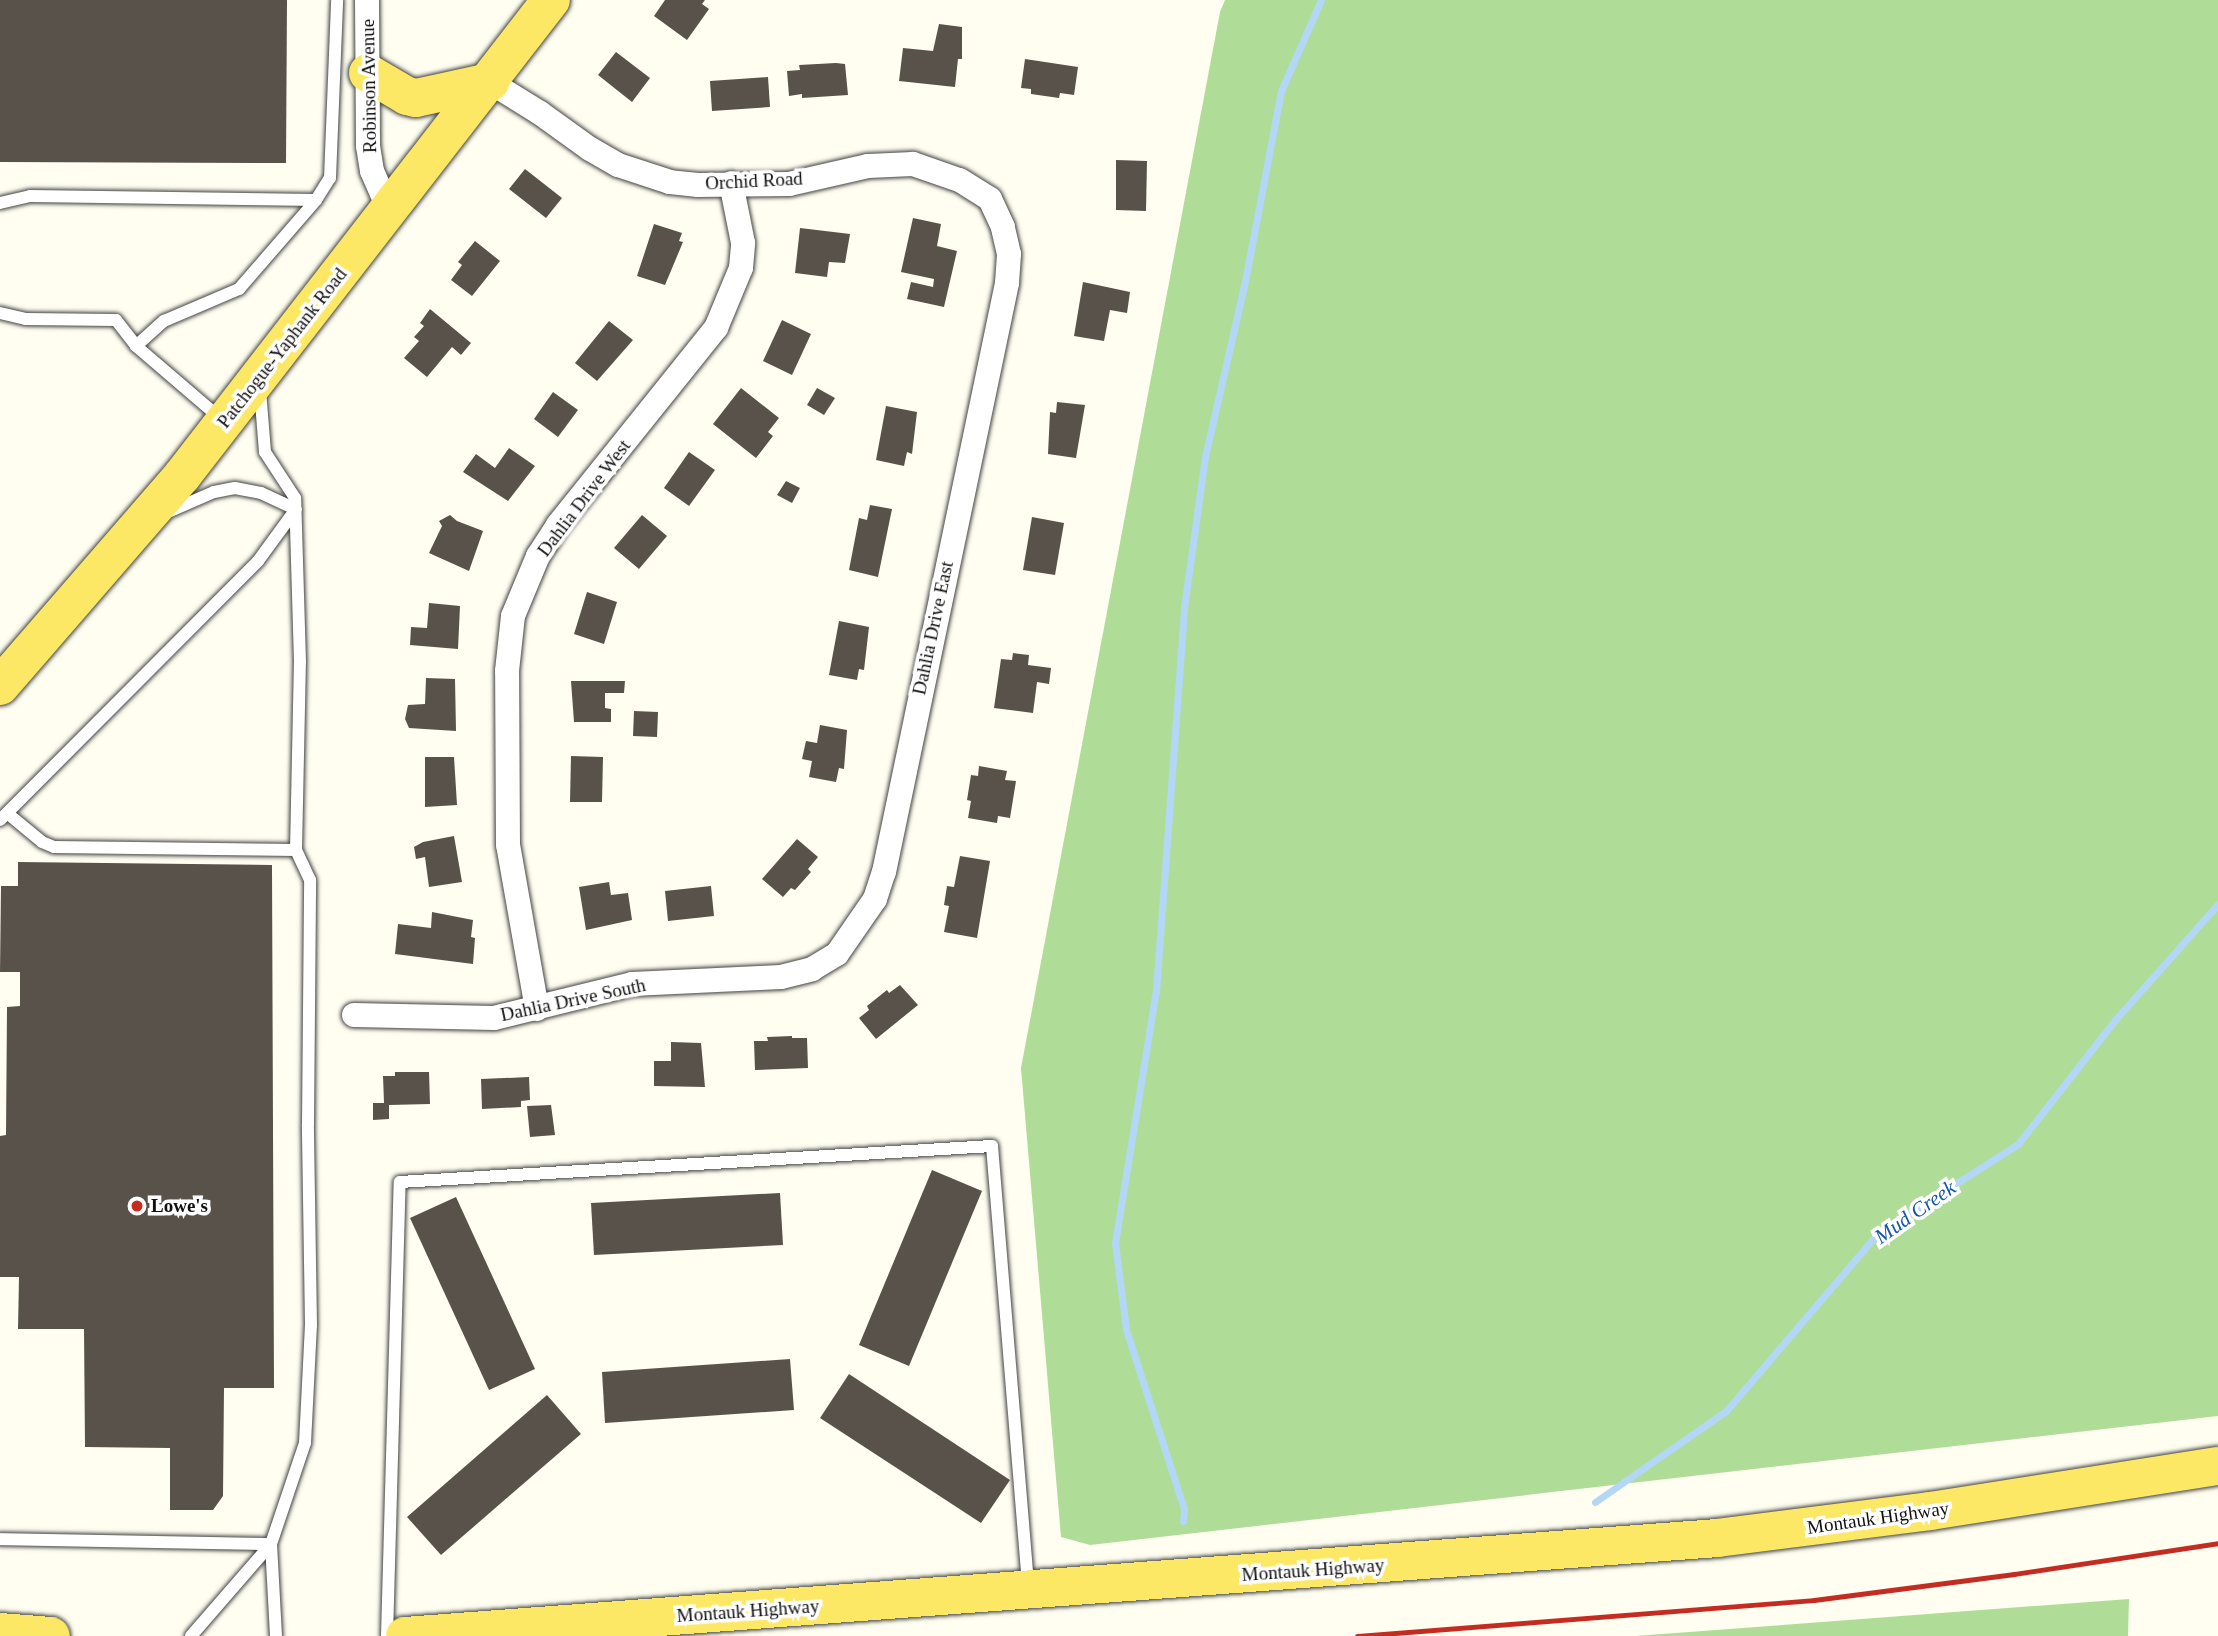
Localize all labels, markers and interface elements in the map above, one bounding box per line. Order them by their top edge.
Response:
street label: Robinson Avenue [356,18,382,154]
street label: Orchid Road [705,167,803,195]
street label: Patchogue-Yaphank Road [212,263,352,433]
street label: Dahlia Drive West [532,435,636,561]
street label: Dahlia Drive East [908,559,958,697]
street label: Dahlia Drive South [498,973,648,1027]
water label: Mud Creek [1870,1175,1960,1249]
place label: Lowe's [151,1195,208,1217]
marker: Lowe's [129,1198,145,1214]
street label: Montauk Highway [1806,1497,1950,1539]
street label: Montauk Highway [1241,1554,1385,1586]
street label: Montauk Highway [676,1595,820,1627]

